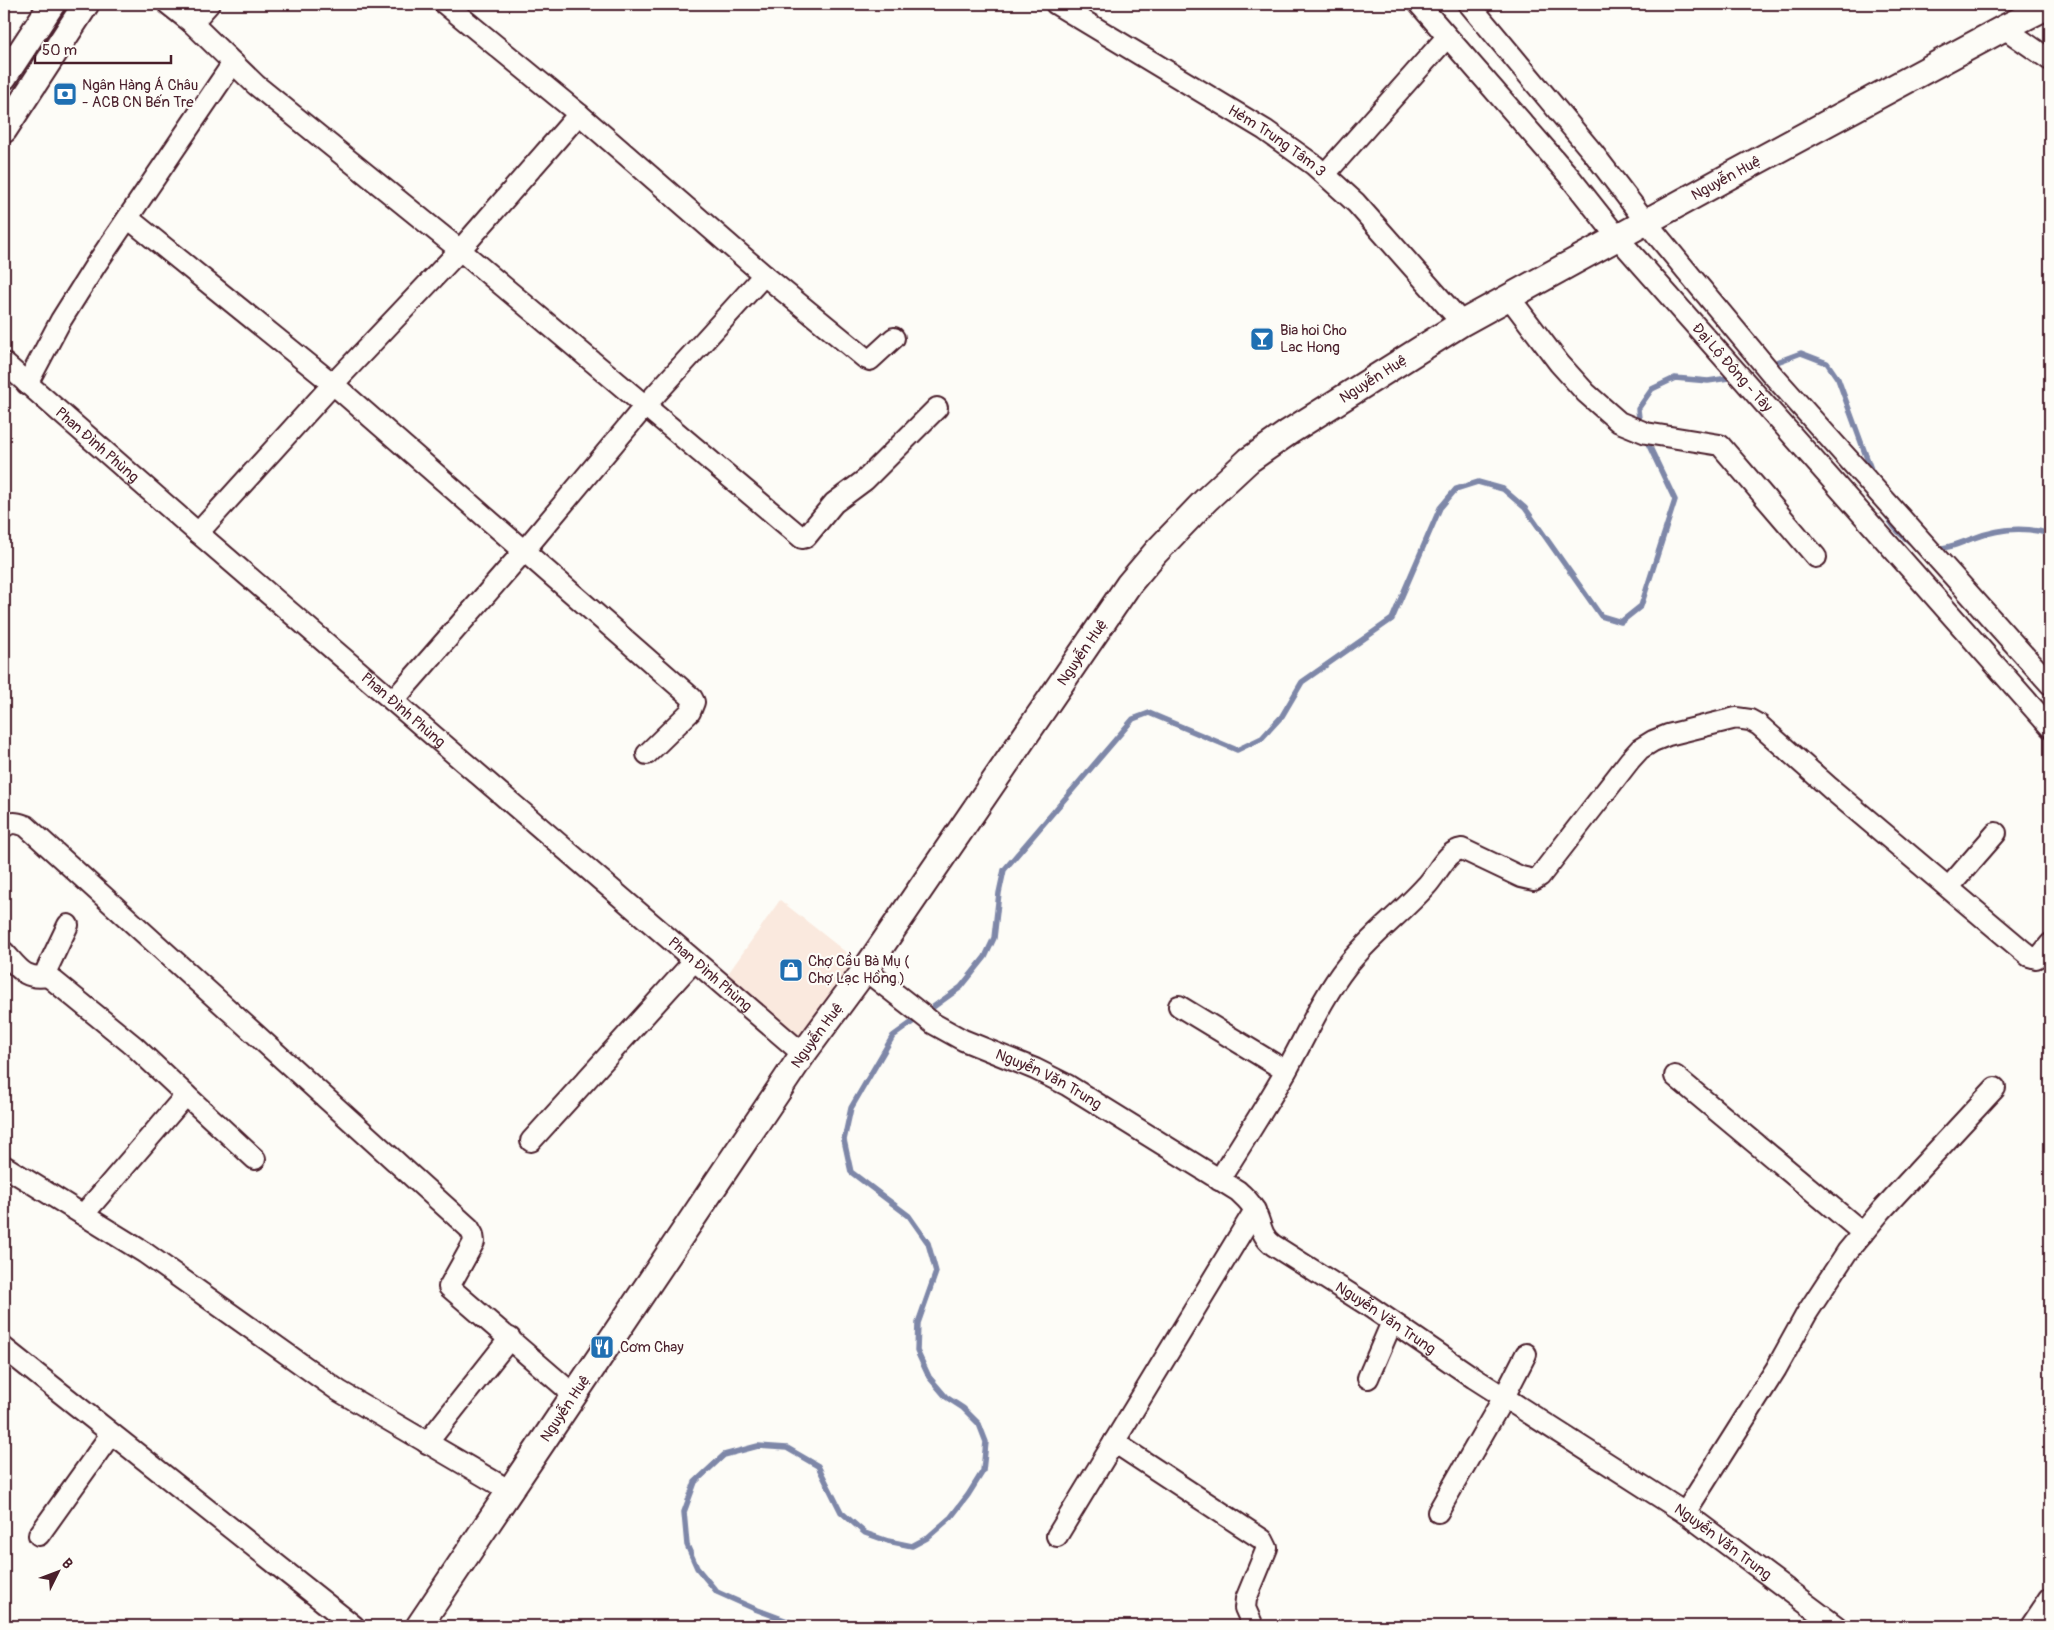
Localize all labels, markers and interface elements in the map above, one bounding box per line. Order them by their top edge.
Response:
scale bar [35,32,171,64]
text: 50 m [42,41,77,60]
place label: Ngân Hàng Á Châu - ACB CN Bến Tre [82,76,198,112]
bank icon: Ngân Hàng Á Châu - ACB CN Bến Tre [52,81,78,107]
street label: Hẻm Trung Tâm 3 [1224,101,1330,181]
street label: Nguyễn Huệ [1688,152,1764,205]
street label: Đại Lộ Đông - Tây [1688,319,1777,417]
place label: Bia hoi Cho Lac Hong [1280,321,1347,357]
bar icon: Bia hoi Cho Lac Hong [1249,326,1275,352]
street label: Nguyễn Huệ [1336,351,1411,408]
street label: Phan Đình Phùng [51,403,143,487]
street label: Nguyễn Huệ [1053,616,1112,690]
street label: Phan Đình Phùng [357,669,449,752]
street label: Phan Đình Phùng [664,933,756,1016]
place label: Chợ Cầu Bà Mụ ( Chợ Lạc Hồng ) [808,951,909,988]
shop icon: Chợ Cầu Bà Mụ ( Chợ Lạc Hồng ) [778,957,804,983]
street label: Nguyễn Huệ [787,999,847,1072]
street label: Nguyễn Văn Trung [993,1045,1105,1114]
street label: Nguyễn Văn Trung [1332,1278,1439,1359]
restaurant icon: Cơm Chay [589,1334,615,1360]
place label: Cơm Chay [620,1338,684,1357]
street label: Nguyễn Huệ [536,1372,595,1446]
street label: Nguyễn Văn Trung [1671,1500,1775,1585]
north arrow [32,1548,82,1598]
text: B [58,1555,76,1572]

